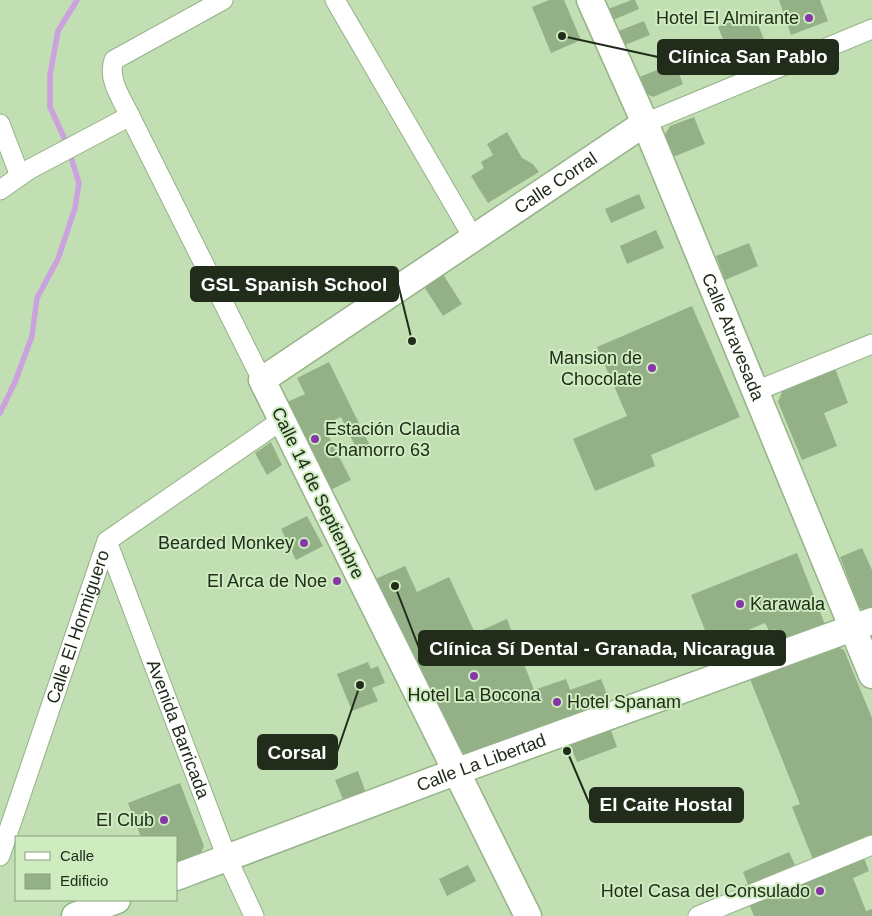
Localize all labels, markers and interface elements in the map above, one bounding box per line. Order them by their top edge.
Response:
place label: Hotel El Almirante [656,8,799,28]
marker: Hotel El Almirante [803,12,815,24]
callout: Clínica San Pablo [658,40,838,74]
text: Clínica San Pablo [668,46,828,67]
street label: Calle Corral [511,148,601,218]
callout: GSL Spanish School [191,267,398,301]
street label: Calle Atravesada [698,270,768,405]
text: GSL Spanish School [201,274,387,295]
place label: Mansion de Chocolate [549,348,642,389]
marker: Mansion de Chocolate [646,362,658,374]
street label: Calle 14 de Septiembre [268,404,368,582]
place label: Estación Claudia Chamorro 63 [325,419,461,460]
marker: Estación Claudia Chamorro 63 [309,433,321,445]
place label: Bearded Monkey [158,533,294,553]
marker: Bearded Monkey [298,537,310,549]
street label: Calle El Hormiguero [42,547,113,706]
place label: El Arca de Noe [207,571,327,591]
marker: El Arca de Noe [331,575,343,587]
place label: Karawala [750,594,826,614]
marker: Karawala [734,598,746,610]
callout: Clínica Sí Dental - Granada, Nicaragua [419,631,785,665]
text: Clínica Sí Dental - Granada, Nicaragua [429,638,775,659]
street label: Avenida Barricada [143,657,214,802]
marker: Hotel La Bocona [468,670,480,682]
place label: Hotel La Bocona [407,685,542,705]
place label: Hotel Spanam [567,692,681,712]
marker: Hotel Spanam [551,696,563,708]
street label: Calle La Libertad [414,730,549,796]
callout: Corsal [258,735,337,769]
text: Corsal [267,742,327,763]
callout: El Caite Hostal [590,788,743,822]
text: El Caite Hostal [599,794,733,815]
place label: El Club [96,810,154,830]
marker: El Club [158,814,170,826]
legend [15,836,178,901]
text: Calle [60,847,94,864]
text: Edificio [60,872,108,889]
place label: Hotel Casa del Consulado [601,881,810,901]
marker: Hotel Casa del Consulado [814,885,826,897]

